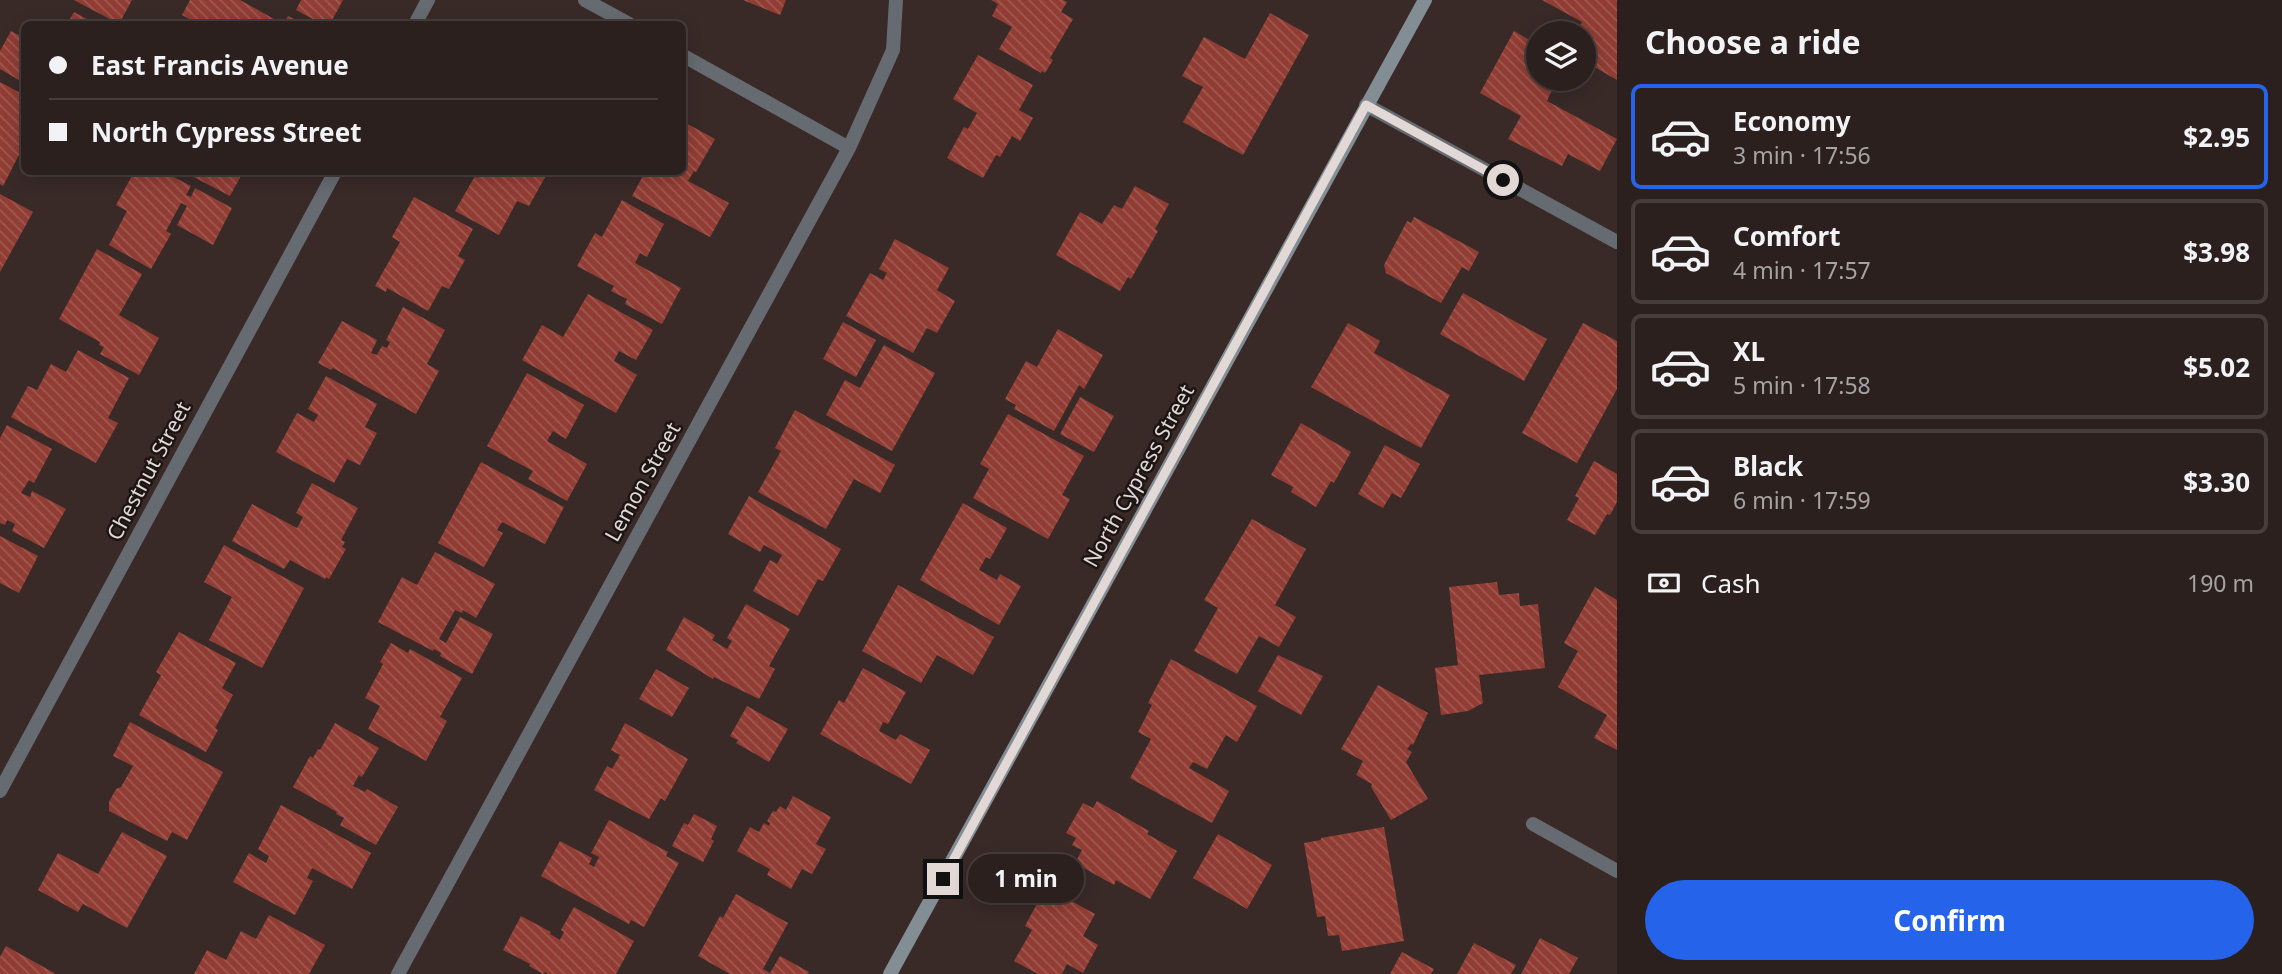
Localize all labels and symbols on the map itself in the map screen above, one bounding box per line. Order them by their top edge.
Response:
route start [1487,164,1519,196]
street label: North Cypress Street [1076,379,1200,572]
street label: Chestnut Street [100,396,197,545]
street label: Lemon Street [598,417,687,546]
callout: 1 min [968,854,1083,903]
route end [927,863,959,895]

